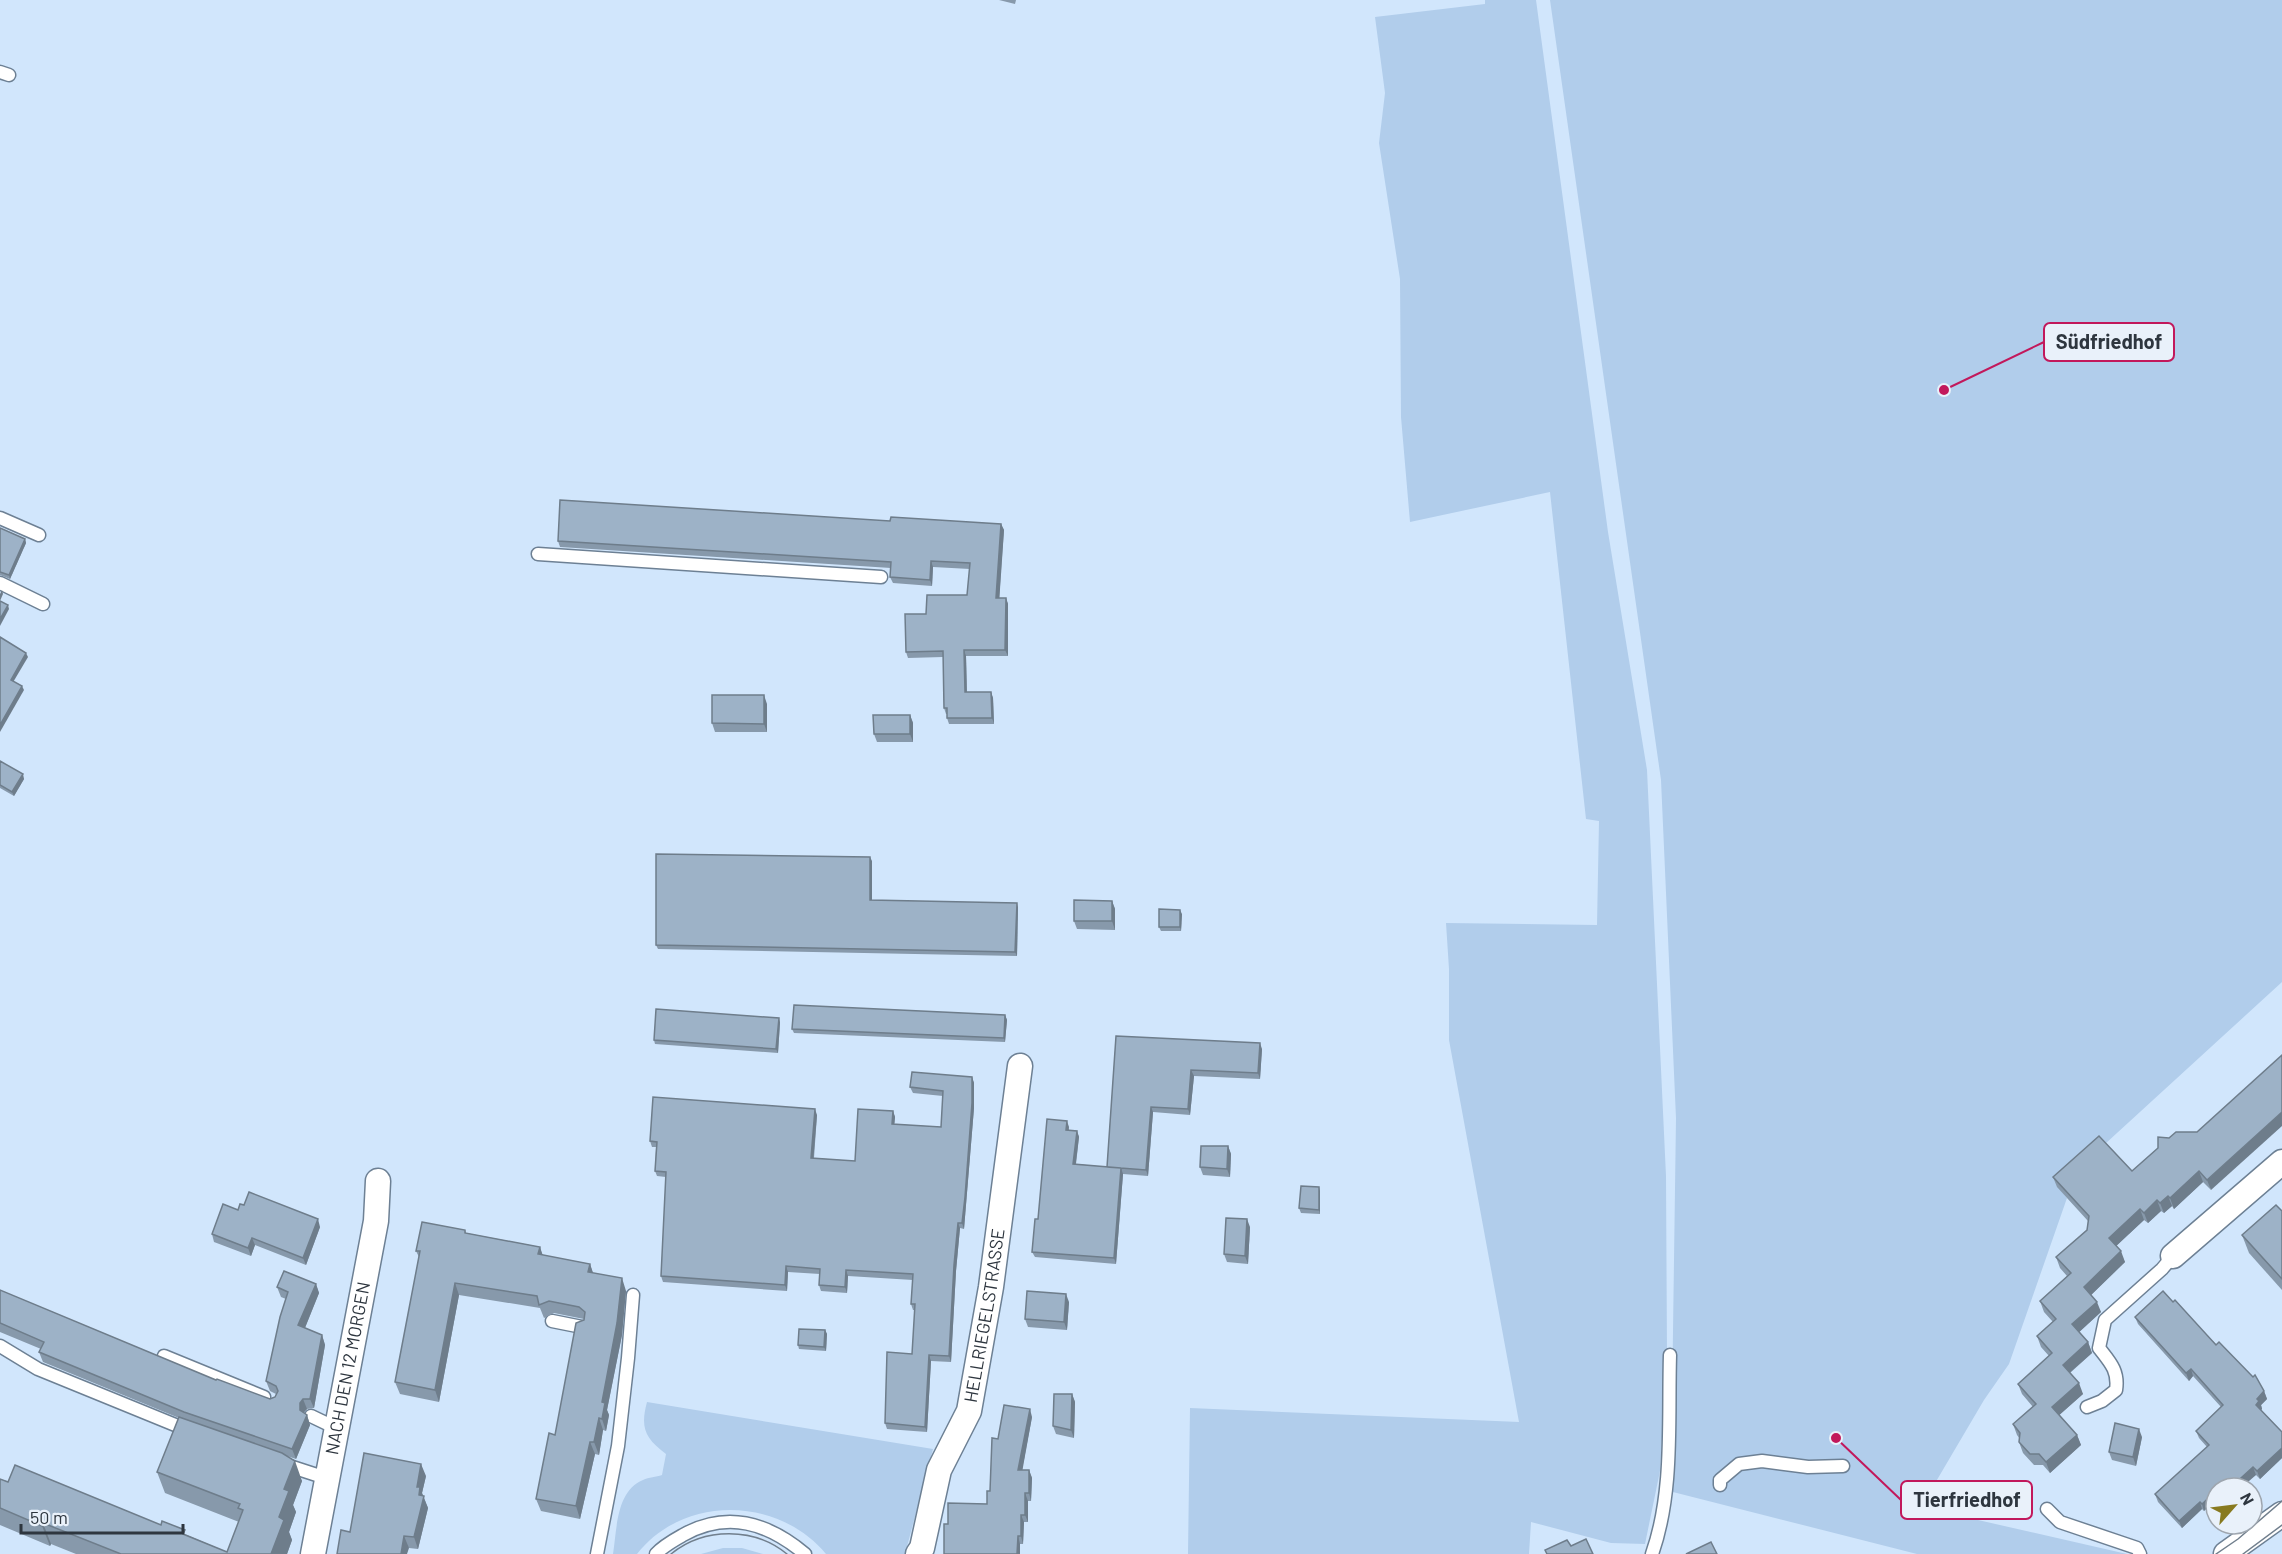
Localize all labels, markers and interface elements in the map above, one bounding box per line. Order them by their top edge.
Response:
callout: Südfriedhof [2044,323,2174,361]
text: Südfriedhof [2056,329,2162,353]
street label: HELLRIEGELSTRASSE [959,1227,1009,1404]
street label: NACH DEN 12 MORGEN [320,1280,374,1457]
north arrow [2204,1476,2264,1536]
callout: Tierfriedhof [1901,1481,2032,1519]
text: Tierfriedhof [1913,1487,2021,1511]
text: N [2237,1490,2259,1508]
scale bar [21,1497,183,1535]
text: 50 m [30,1506,68,1528]

